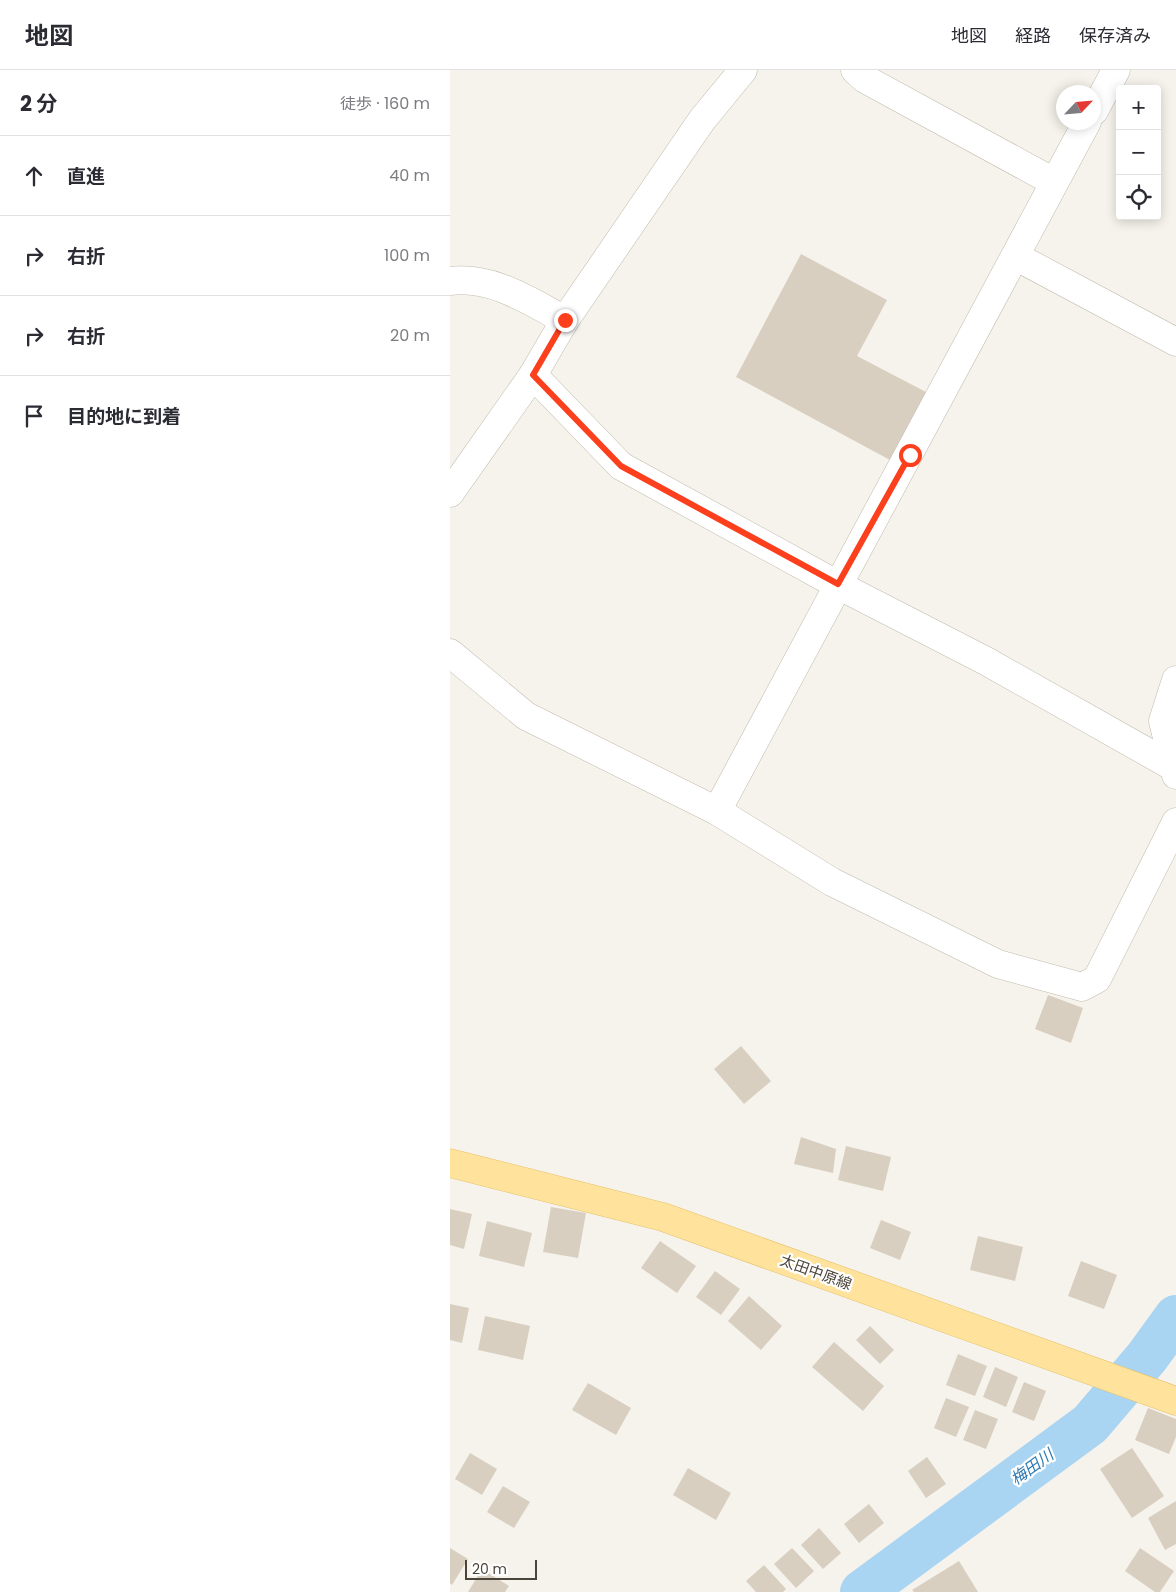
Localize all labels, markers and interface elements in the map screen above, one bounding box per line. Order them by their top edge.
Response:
text: 地図 [25,19,73,52]
text: 地図 [951,23,987,48]
text: 経路 [1015,23,1051,48]
text: 保存済み [1079,23,1151,48]
north arrow [1056,85,1101,130]
map controls [1116,85,1161,220]
button: + [1116,85,1161,130]
text: 2 分 [20,89,57,118]
text: 徒歩 · 160 m [340,92,430,115]
button: − [1116,130,1161,175]
icon: ahead [20,162,48,190]
text: 直進 [67,163,105,190]
text: 40 m [389,164,430,187]
button: locate [1116,175,1161,220]
icon: right [20,242,48,270]
text: 右折 [67,243,105,270]
text: 100 m [384,244,430,267]
route end [554,309,577,332]
icon: right [20,322,48,350]
text: 右折 [67,323,105,350]
text: 20 m [390,324,430,347]
icon: arrive [20,402,48,430]
text: 目的地に到着 [67,403,181,430]
route start [899,444,922,467]
street label: 太田中原線 [777,1249,855,1295]
water label: 梅田川 [1006,1442,1060,1490]
scale bar [465,1557,538,1580]
text: 20 m [472,1559,507,1579]

